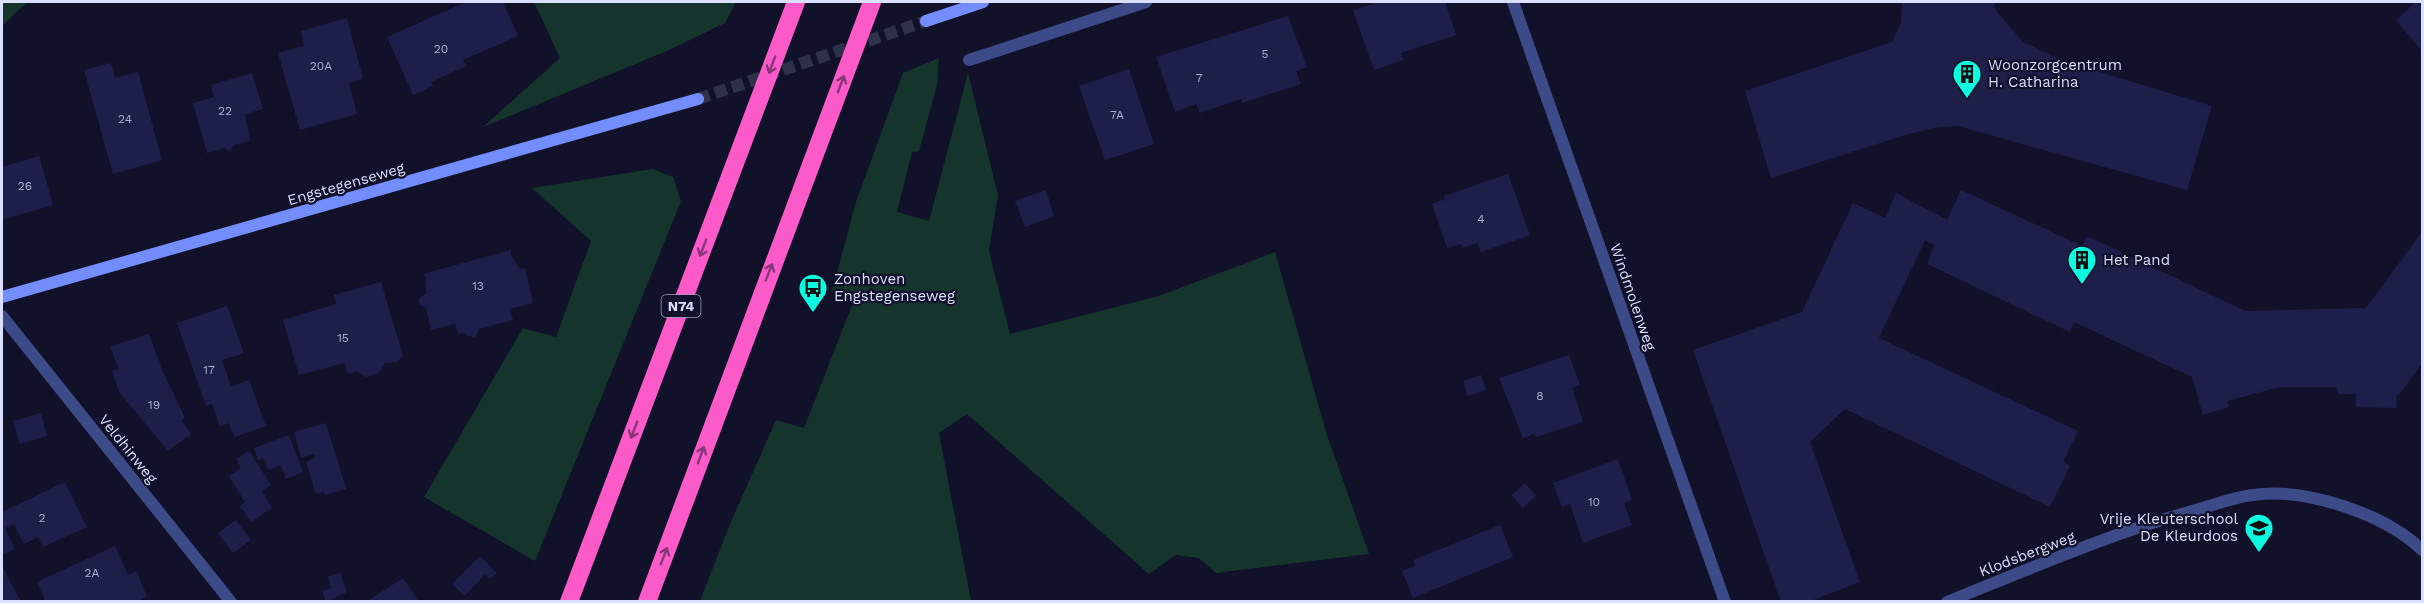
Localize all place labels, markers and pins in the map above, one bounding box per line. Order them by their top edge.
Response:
place label: Woonzorgcentrum H. Catharina [1988,56,2122,91]
building icon: Woonzorgcentrum H. Catharina [1951,58,1983,100]
building icon: Het Pand [2066,244,2098,286]
place label: Het Pand [2103,251,2170,269]
place label: Zonhoven Engstegenseweg [834,270,955,305]
bus stop icon: Zonhoven Engstegenseweg [797,272,829,314]
place label: Vrije Kleuterschool De Kleurdoos [2100,510,2238,545]
school or university icon: Vrije Kleuterschool De Kleurdoos [2243,512,2275,554]

